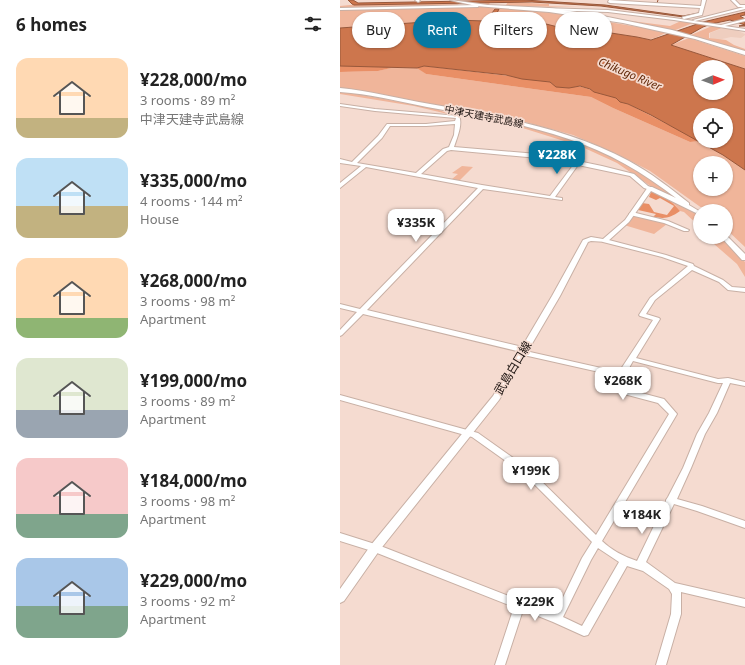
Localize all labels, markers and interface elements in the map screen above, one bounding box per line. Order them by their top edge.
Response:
chip: Buy [352,12,405,48]
chip: Rent [413,12,471,48]
chip: Filters [479,12,547,48]
chip: New [555,12,612,48]
text: 6 homes [16,13,87,36]
icon: filters [302,13,324,35]
water label: Chikugo River [596,54,665,94]
north arrow [693,60,733,100]
map controls [693,60,733,244]
text: ¥228,000/mo [140,68,247,91]
icon: home [48,74,96,122]
text: 3 rooms · 89 m² [140,91,235,109]
street label: 中津天建寺武島線 [443,101,525,131]
button: locate [693,108,733,148]
text: 中津天建寺武島線 [140,110,244,128]
pin: ¥228K [529,141,585,175]
text: ¥228K [538,145,576,163]
button: + [693,156,733,196]
text: ¥335,000/mo [140,169,247,192]
icon: home [48,174,96,222]
text: 4 rooms · 144 m² [140,192,243,210]
button: − [693,204,733,244]
pin: ¥335K [388,209,444,243]
text: House [140,210,179,228]
text: ¥335K [397,213,435,231]
text: ¥268,000/mo [140,269,247,292]
icon: home [48,274,96,322]
text: 3 rooms · 98 m² [140,292,235,310]
text: Apartment [140,310,206,328]
street label: 武島白口線 [490,338,535,398]
pin: ¥268K [595,367,651,401]
text: ¥199,000/mo [140,369,247,392]
text: ¥268K [604,371,642,389]
icon: home [48,374,96,422]
text: 3 rooms · 89 m² [140,392,235,410]
text: Apartment [140,410,206,428]
pin: ¥199K [503,457,559,491]
text: ¥199K [512,461,550,479]
text: ¥184,000/mo [140,469,247,492]
icon: home [48,474,96,522]
text: 3 rooms · 98 m² [140,492,235,510]
pin: ¥184K [614,501,670,535]
text: ¥184K [623,505,661,523]
text: Apartment [140,510,206,528]
text: ¥229,000/mo [140,569,247,592]
icon: home [48,574,96,622]
pin: ¥229K [507,588,563,622]
text: 3 rooms · 92 m² [140,592,235,610]
text: ¥229K [516,592,554,610]
text: Apartment [140,610,206,628]

